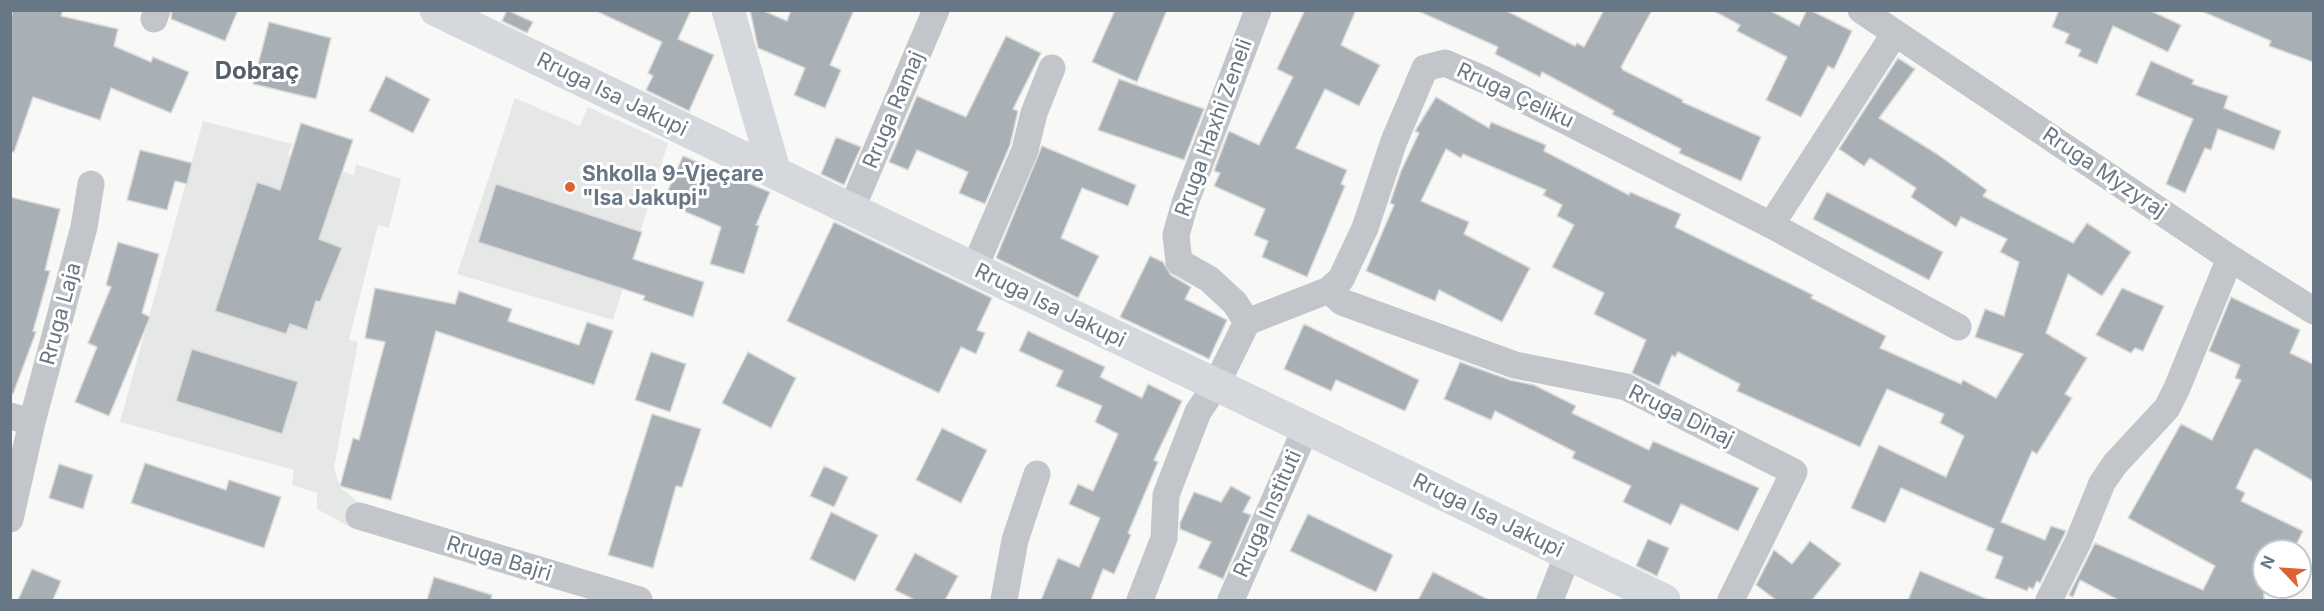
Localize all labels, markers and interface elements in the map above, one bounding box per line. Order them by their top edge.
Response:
street label: Rruga Haxhi Zeneli [1170,36,1258,220]
street label: Rruga Isa Jakupi [533,48,691,142]
street label: Rruga Ramaj [858,48,930,172]
district label: Dobraç [215,58,299,86]
street label: Rruga Çeliku [1453,58,1577,134]
street label: Rruga Myzyraj [2037,122,2171,224]
place label: Shkolla 9-Vjeçare "Isa Jakupi" [582,162,764,212]
marker: Shkolla 9-Vjeçare "Isa Jakupi" [563,180,577,194]
street label: Rruga Isa Jakupi [971,259,1129,353]
street label: Rruga Laja [35,260,87,368]
street label: Rruga Dinaj [1624,380,1738,452]
street label: Rruga Instituti [1229,446,1307,582]
street label: Rruga Isa Jakupi [1409,469,1567,563]
street label: Rruga Bajri [444,531,554,587]
north arrow [2252,539,2312,599]
text: N [2256,552,2279,572]

